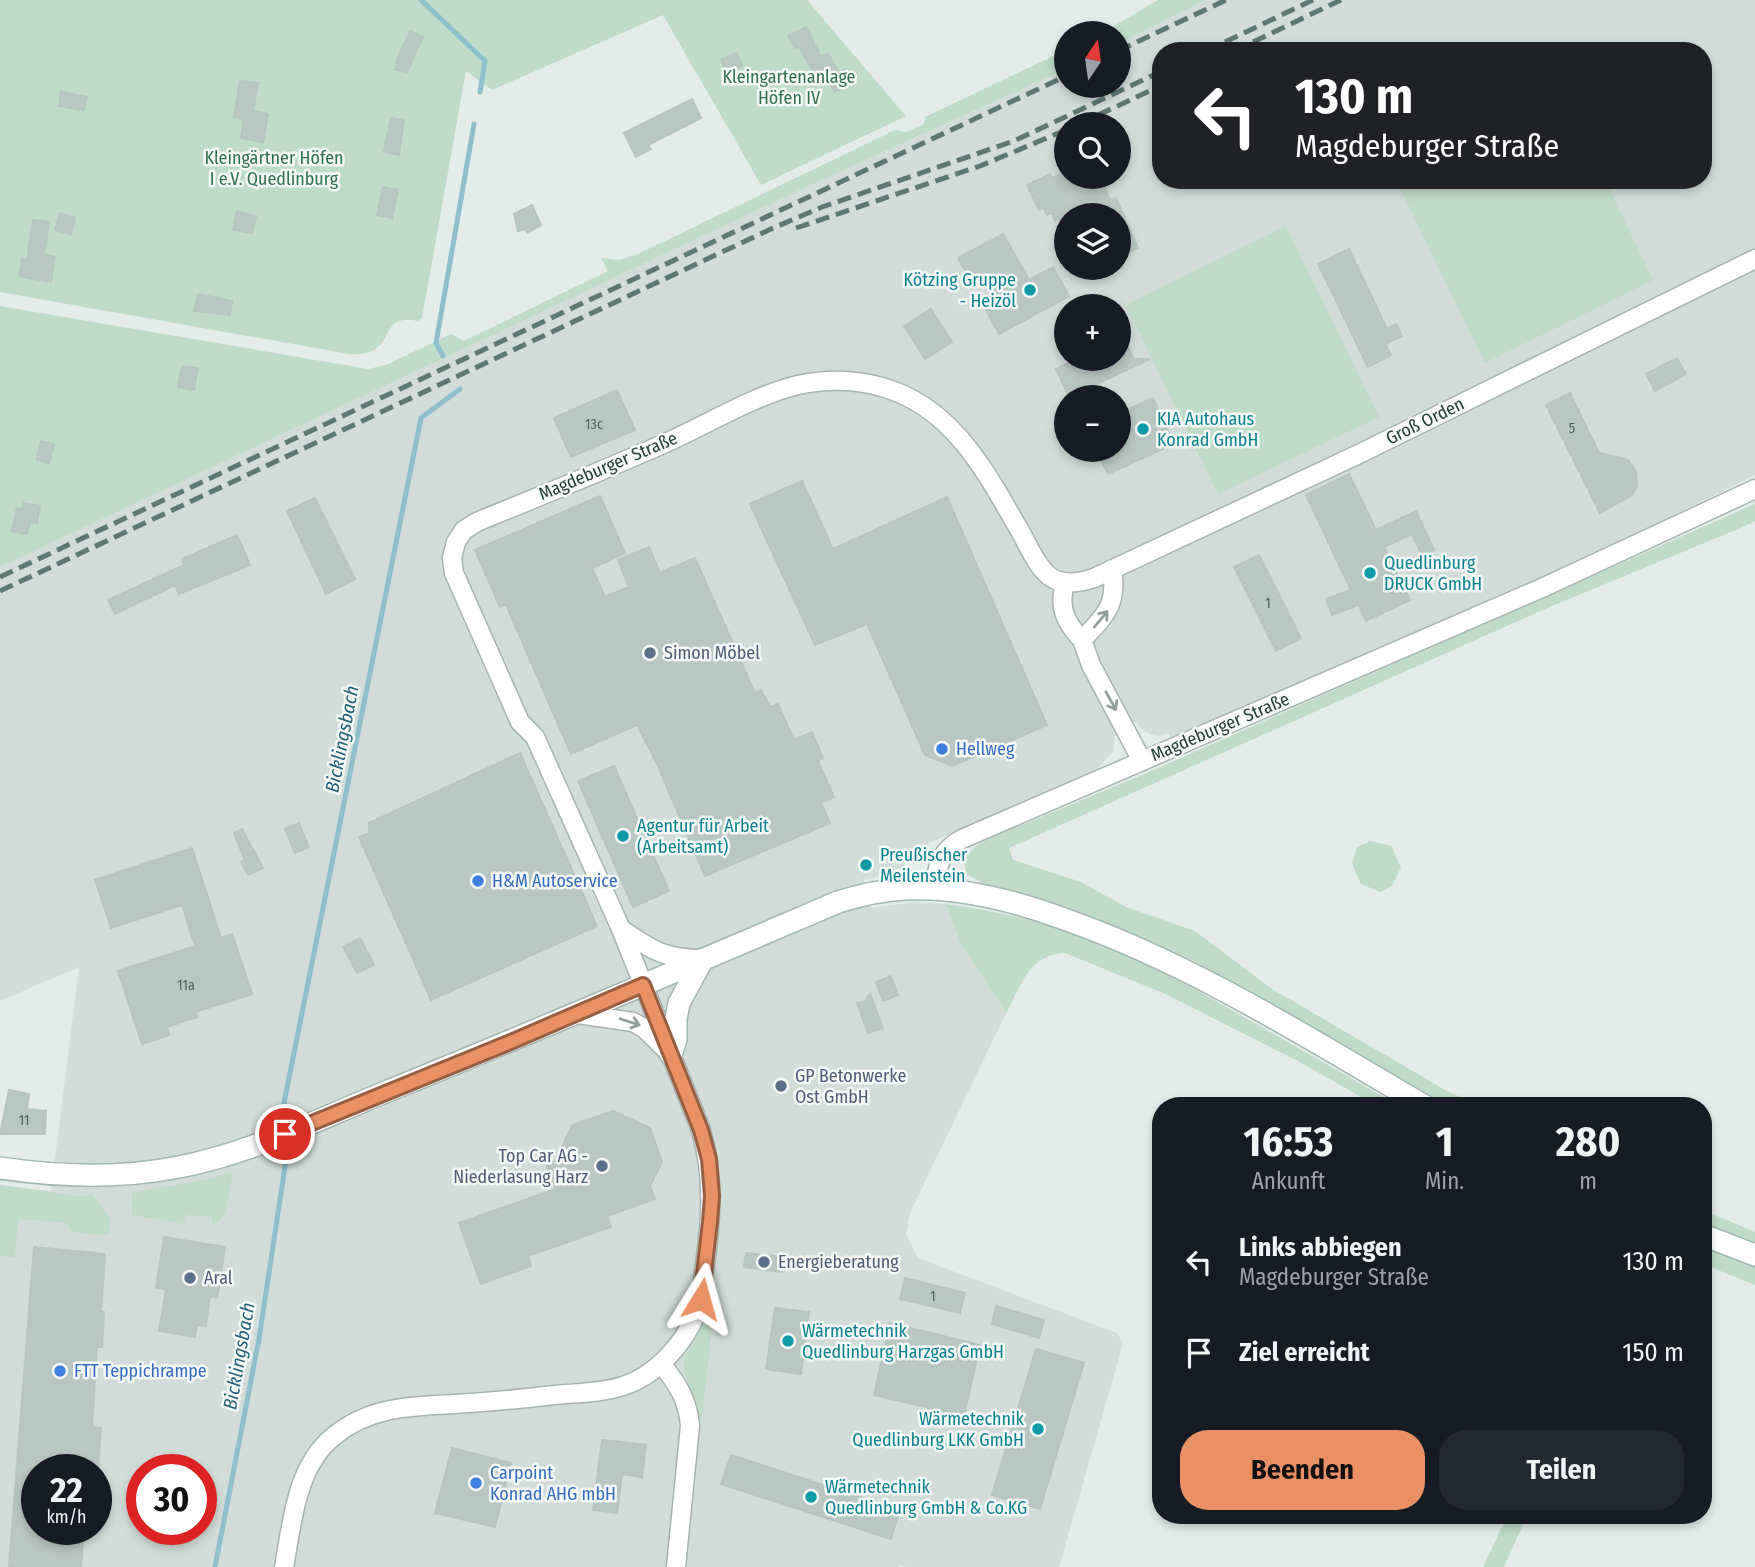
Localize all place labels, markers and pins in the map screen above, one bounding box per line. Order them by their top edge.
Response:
place label: Kötzing Gruppe - Heizöl [904,269,1016,312]
marker: Kötzing Gruppe - Heizöl [1022,282,1038,298]
place label: KIA Autohaus Konrad GmbH [1157,408,1258,451]
marker: KIA Autohaus Konrad GmbH [1135,421,1151,437]
place label: Quedlinburg DRUCK GmbH [1384,552,1482,595]
marker: Quedlinburg DRUCK GmbH [1362,565,1378,581]
place label: Simon Möbel [664,642,760,664]
marker: Simon Möbel [642,645,658,661]
place label: Hellweg [956,738,1015,760]
marker: Hellweg [934,741,950,757]
place label: Agentur für Arbeit (Arbeitsamt) [637,815,769,858]
marker: Agentur für Arbeit (Arbeitsamt) [615,828,631,844]
place label: Preußischer Meilenstein [880,844,968,887]
marker: Preußischer Meilenstein [858,857,874,873]
place label: H&M Autoservice [492,870,618,892]
marker: H&M Autoservice [470,873,486,889]
place label: GP Betonwerke Ost GmbH [795,1065,906,1108]
marker: GP Betonwerke Ost GmbH [773,1078,789,1094]
pin [255,1104,315,1164]
place label: Top Car AG - Niederlasung Harz [453,1145,588,1188]
marker: Top Car AG - Niederlasung Harz [594,1158,610,1174]
place label: Energieberatung [778,1251,899,1273]
marker: Energieberatung [756,1254,772,1270]
place label: Aral [204,1267,233,1289]
marker: Aral [182,1270,198,1286]
place label: Wärmetechnik Quedlinburg Harzgas GmbH [802,1320,1004,1363]
marker: Wärmetechnik Quedlinburg Harzgas GmbH [780,1333,796,1349]
place label: FTT Teppichrampe [74,1360,207,1382]
marker: FTT Teppichrampe [52,1363,68,1379]
place label: Wärmetechnik Quedlinburg LKK GmbH [852,1408,1025,1451]
marker: Wärmetechnik Quedlinburg LKK GmbH [1030,1421,1046,1437]
place label: Carpoint Konrad AHG mbH [490,1462,616,1505]
marker: Carpoint Konrad AHG mbH [468,1475,484,1491]
place label: Wärmetechnik Quedlinburg GmbH & Co.KG [825,1476,1027,1519]
marker: Wärmetechnik Quedlinburg GmbH & Co.KG [803,1489,819,1505]

